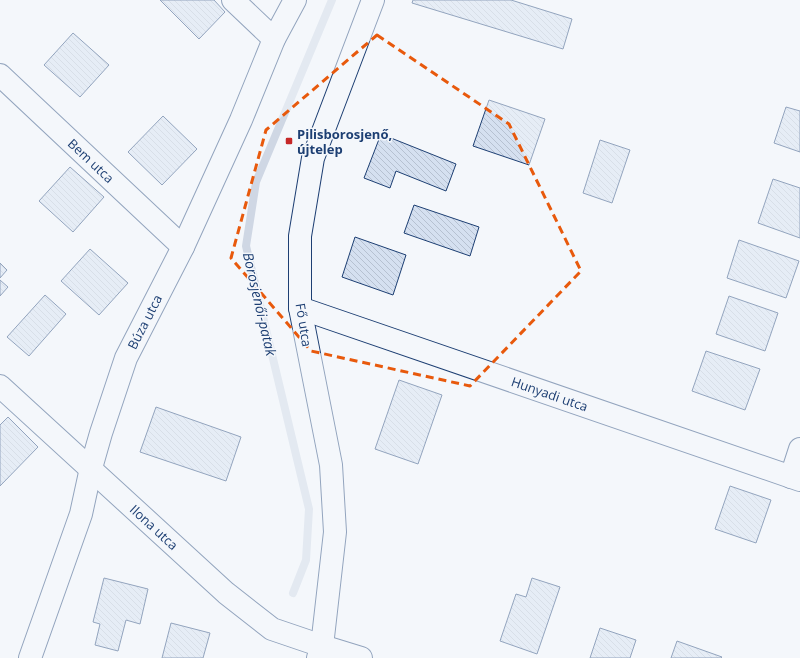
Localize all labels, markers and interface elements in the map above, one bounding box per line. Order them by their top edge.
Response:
place label: Pilisborosjenő, újtelep [297,125,392,158]
street label: Bem utca [64,134,118,187]
marker: Pilisborosjenő, újtelep [284,136,294,146]
water label: Borosjenői-patak [239,250,281,359]
street label: Búza utca [123,291,166,352]
street label: Fő utca [292,302,316,348]
street label: Hunyadi utca [509,372,590,415]
street label: Ilona utca [126,500,182,554]

